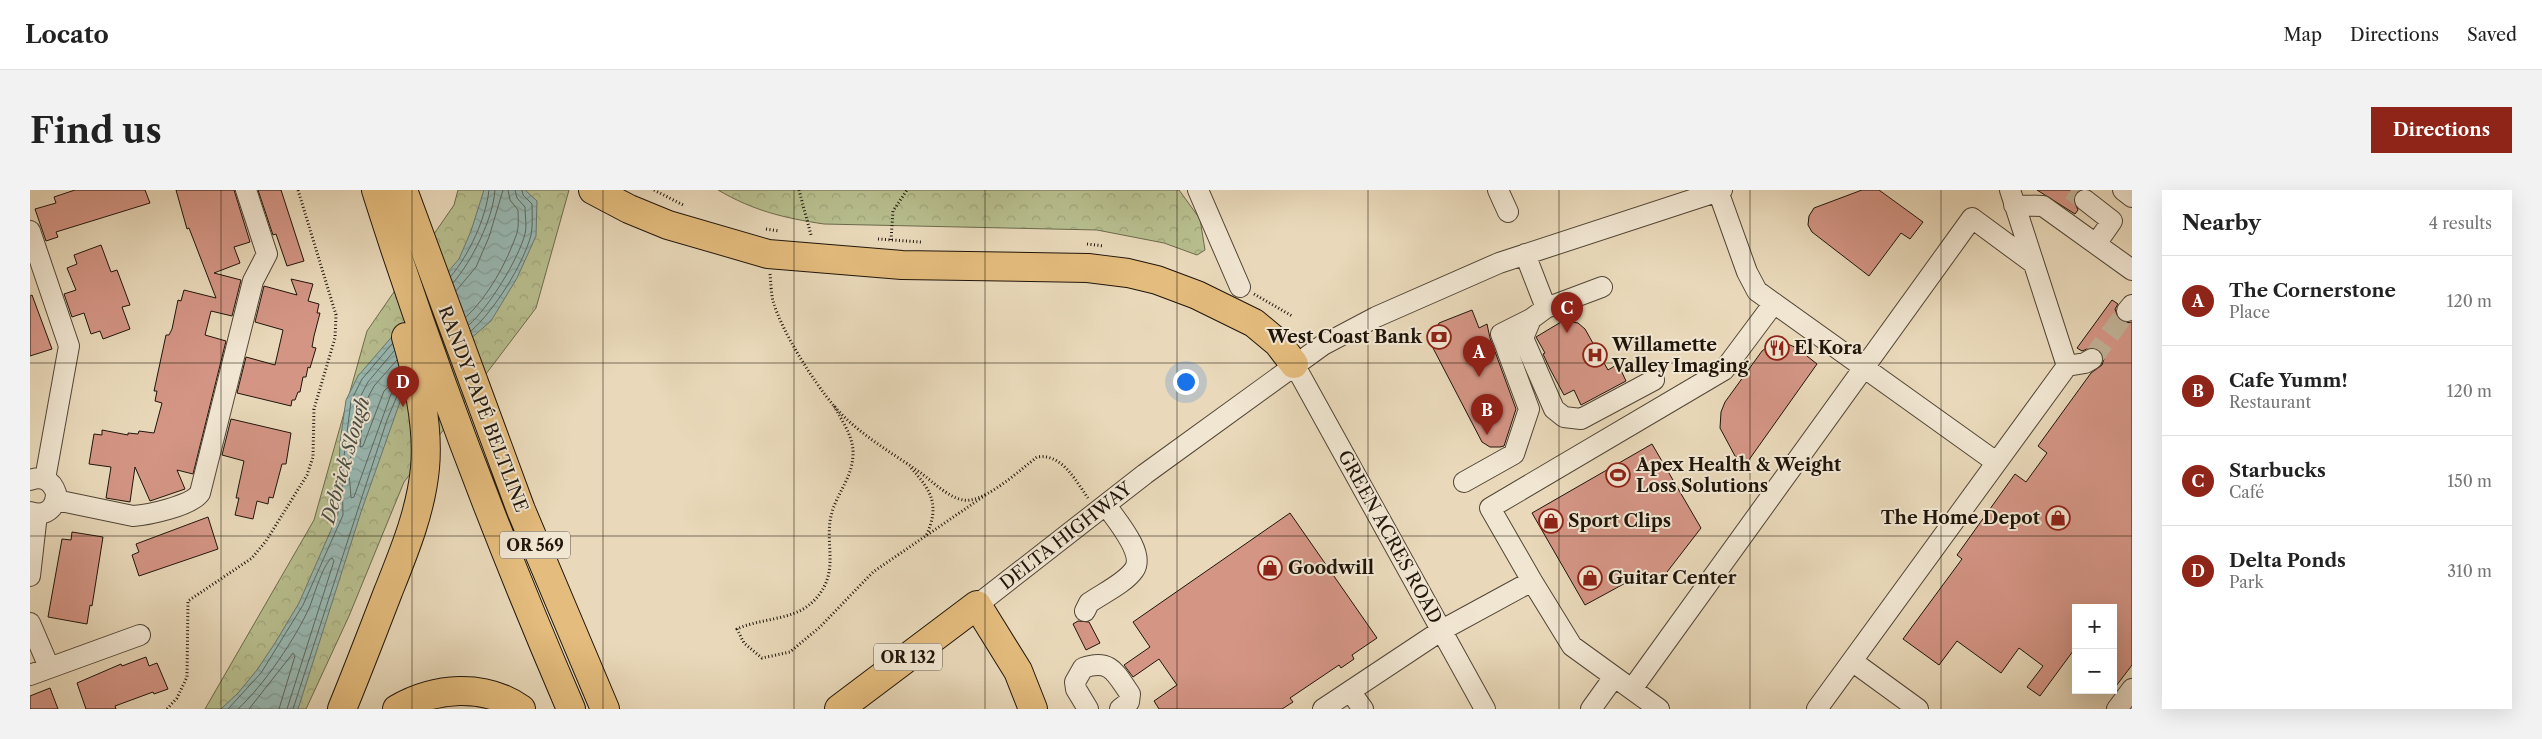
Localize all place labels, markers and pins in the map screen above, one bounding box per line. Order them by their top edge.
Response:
pin: C [1551,292,1583,333]
bank icon: West Coast Bank [1426,324,1452,350]
place label: West Coast Bank [1266,326,1423,348]
place label: Willamette Valley Imaging [1611,334,1749,377]
restaurant icon: El Kora [1764,335,1790,361]
pin: A [1463,336,1495,377]
place label: El Kora [1794,337,1863,359]
hospital icon: Willamette Valley Imaging [1582,342,1608,368]
pin: D [387,366,419,407]
pin: B [1471,394,1503,435]
place label: Apex Health & Weight Loss Solutions [1635,454,1842,497]
sports icon: Apex Health & Weight Loss Solutions [1605,462,1631,488]
shop icon: The Home Depot [2045,505,2071,531]
place label: The Home Depot [1881,507,2041,529]
shop icon: Sport Clips [1538,508,1564,534]
place label: Sport Clips [1568,510,1671,532]
shop icon: Goodwill [1257,555,1283,581]
place label: Goodwill [1288,557,1374,579]
shop icon: Guitar Center [1577,565,1603,591]
place label: Guitar Center [1608,567,1737,589]

